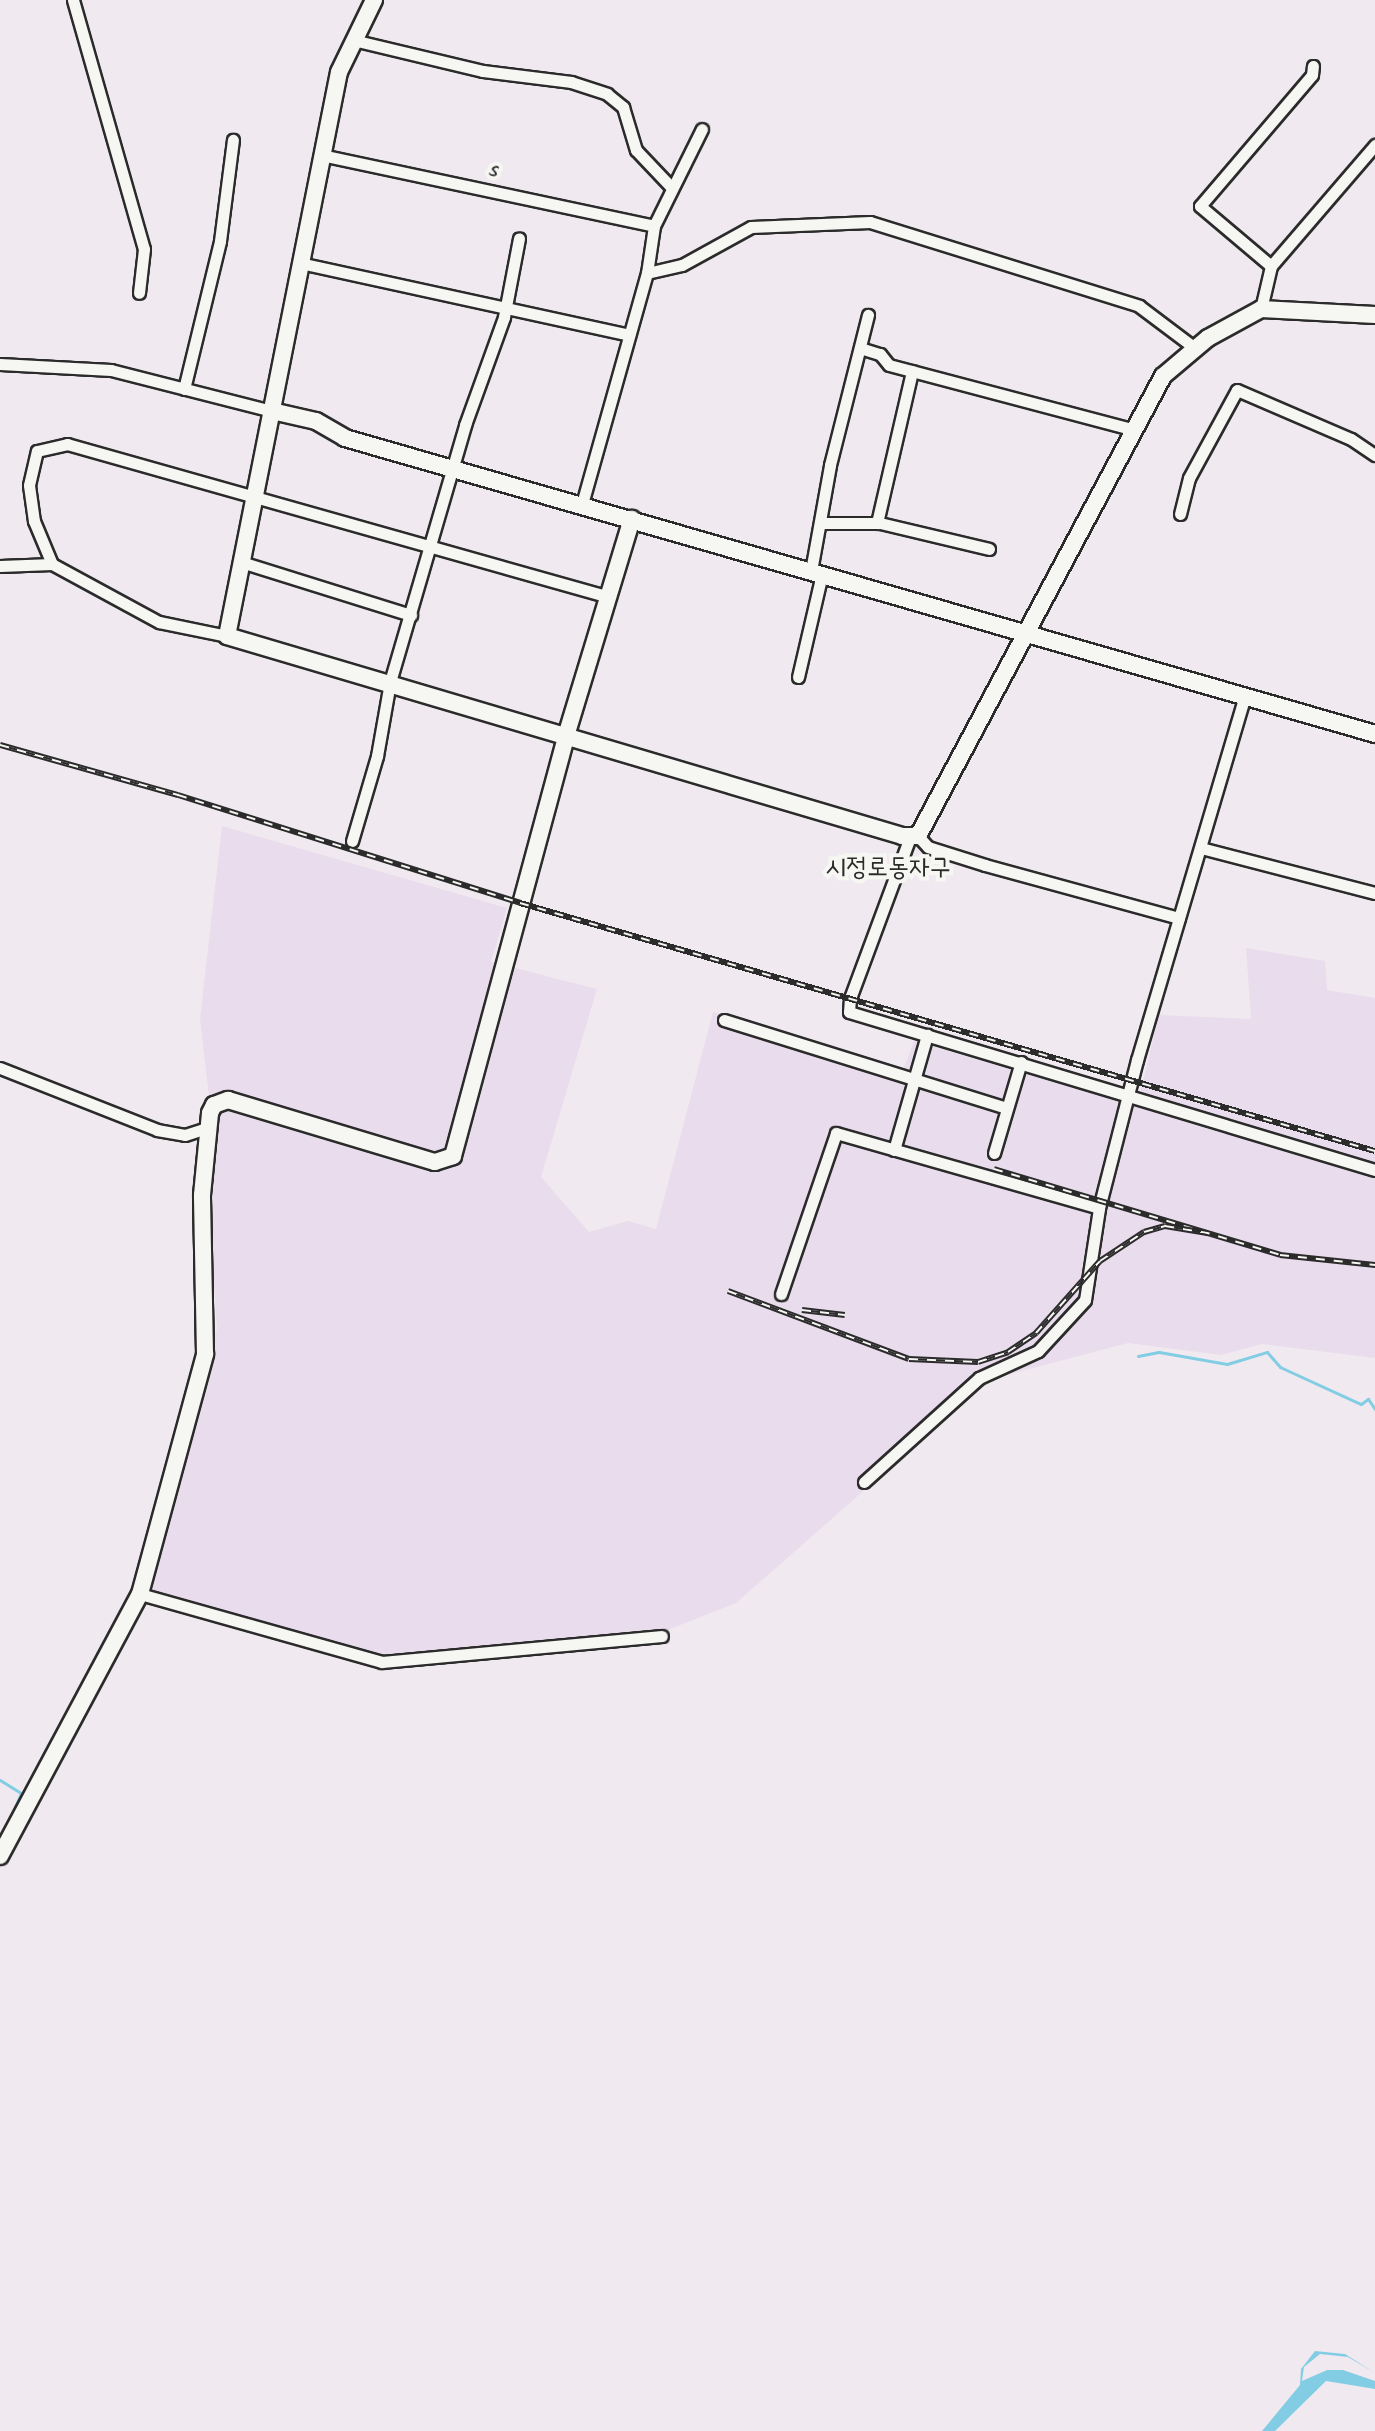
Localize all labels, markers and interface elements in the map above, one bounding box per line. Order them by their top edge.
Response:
street label: s [487,157,501,185]
district label: 시정로동자구 [825,853,951,885]

